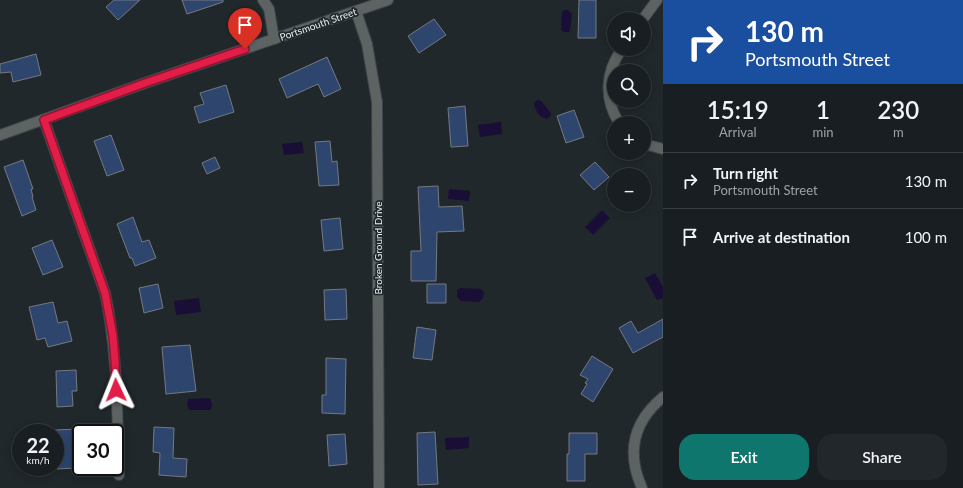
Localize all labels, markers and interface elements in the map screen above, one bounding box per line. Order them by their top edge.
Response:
street label: Portsmouth Street [278,5,358,43]
pin [228,8,262,49]
map controls [607,12,651,212]
button: sound [607,12,651,56]
icon: arrive [234,14,256,36]
text: 130 m [745,14,824,48]
icon: right [679,16,731,68]
text: Portsmouth Street [745,48,890,70]
button: search [607,64,651,108]
text: 15:19 [707,95,769,124]
text: 1 [816,95,830,124]
text: 230 [877,95,919,124]
button: + [607,116,651,160]
text: Arrival [719,124,756,140]
text: min [812,124,834,140]
text: m [893,124,904,140]
text: Turn right [713,164,778,182]
button: − [607,168,651,212]
icon: right [679,170,701,192]
text: 130 m [905,172,947,190]
text: Portsmouth Street [713,182,818,198]
street label: Broken Ground Drive [372,201,384,295]
icon: arrive [679,226,701,248]
text: Arrive at destination [713,228,850,246]
text: 100 m [905,228,947,246]
position arrow [95,369,137,411]
speed limit sign: 30 [72,424,124,476]
text: 22 [26,433,50,457]
button: Exit [679,434,809,480]
button: Share [817,434,947,480]
text: km/h [26,454,50,466]

